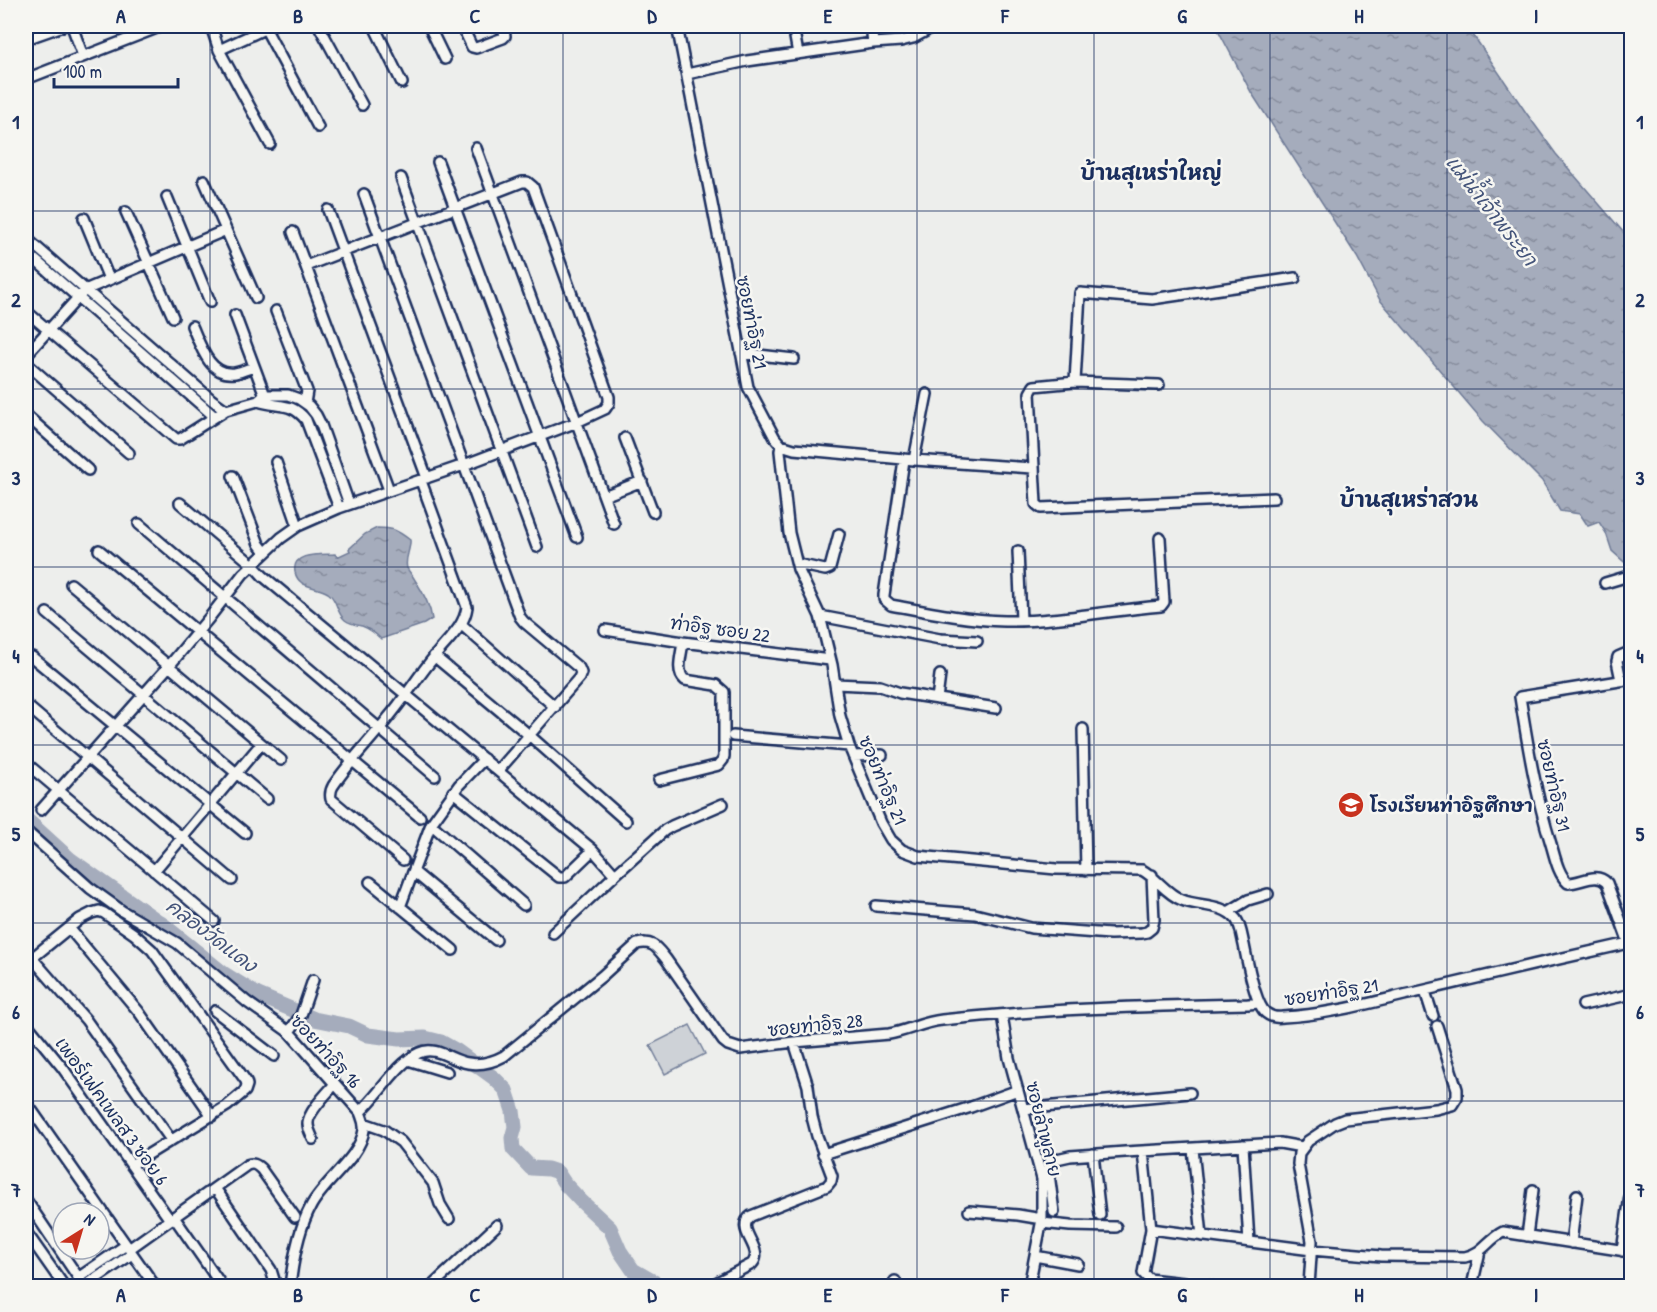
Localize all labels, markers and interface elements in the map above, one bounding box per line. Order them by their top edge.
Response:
text: A [116,2,126,29]
text: B [293,2,303,29]
text: C [470,2,481,29]
text: D [647,2,657,29]
text: E [824,2,833,29]
text: F [1000,2,1010,29]
text: G [1177,2,1187,29]
text: H [1354,2,1364,29]
text: I [1534,2,1538,29]
scale bar [54,51,178,89]
text: 100 m [63,59,102,84]
text: 1 [12,108,20,135]
text: 1 [1636,108,1644,135]
water label: แม่น้ำเจ้าพระยา [1440,147,1548,272]
district label: บ้านสุเหร่าใหญ่ [1080,158,1222,189]
street label: ซอยท่าอิฐ 21 [731,273,773,371]
text: 2 [11,286,21,313]
text: 2 [1635,286,1645,313]
text: 3 [12,464,21,491]
text: 3 [1636,464,1645,491]
district label: บ้านสุเหร่าสวน [1340,485,1478,516]
street label: ท่าอิฐ ซอย 22 [669,610,772,648]
text: 4 [12,642,20,669]
text: 4 [1636,642,1644,669]
street label: ซอยท่าอิฐ 21 [853,732,913,828]
street label: ซอยท่าอิฐ 31 [1531,736,1577,834]
school or university icon: โรงเรียนท่าอิฐศึกษา [1336,790,1366,820]
place label: โรงเรียนท่าอิฐศึกษา [1369,793,1533,818]
text: 5 [12,820,21,847]
text: 5 [1636,820,1645,847]
water label: คลองวัดแดง [161,892,264,979]
street label: ซอยท่าอิฐ 21 [1282,972,1380,1012]
text: 6 [12,998,20,1025]
text: 6 [1636,998,1644,1025]
street label: ซอยท่าอิฐ 16 [285,1008,367,1094]
street label: ซอยท่าอิฐ 28 [766,1008,864,1042]
street label: เพอร์เฟคเพลส 3 ซอย 6 [50,1032,174,1190]
street label: ซอยลำพูลาย [1018,1079,1068,1180]
text: 7 [10,1176,21,1203]
text: 7 [1634,1176,1645,1203]
north arrow [51,1201,111,1261]
text: N [80,1208,100,1231]
text: A [116,1281,126,1308]
text: B [293,1281,303,1308]
text: C [470,1281,481,1308]
text: D [647,1281,657,1308]
text: E [824,1281,833,1308]
text: F [1000,1281,1010,1308]
text: G [1177,1281,1187,1308]
text: H [1354,1281,1364,1308]
text: I [1534,1281,1538,1308]

